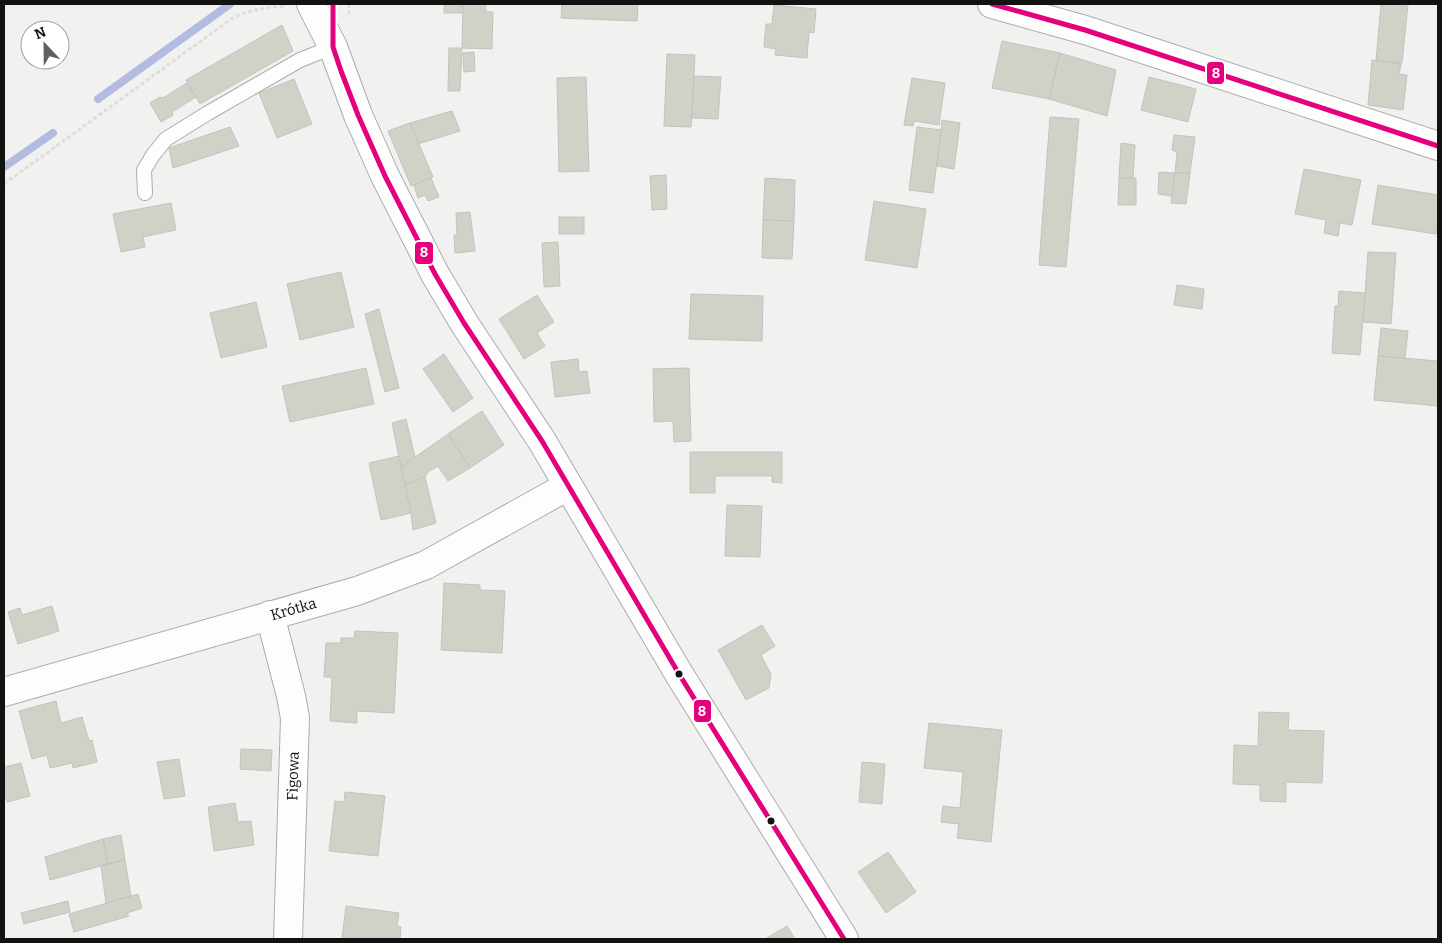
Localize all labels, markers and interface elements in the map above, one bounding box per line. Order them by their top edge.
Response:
north arrow [20,20,70,70]
text: N [32,23,49,43]
line badge: 8 [1206,61,1225,85]
text: 8 [1212,65,1220,82]
line badge: 8 [414,241,434,265]
text: 8 [420,244,428,261]
street label: Krótka [268,594,318,624]
unlabelled marker [674,669,684,679]
line badge: 8 [693,699,712,723]
text: 8 [698,703,706,720]
street label: Figowa [283,751,303,801]
unlabelled marker [766,816,776,826]

